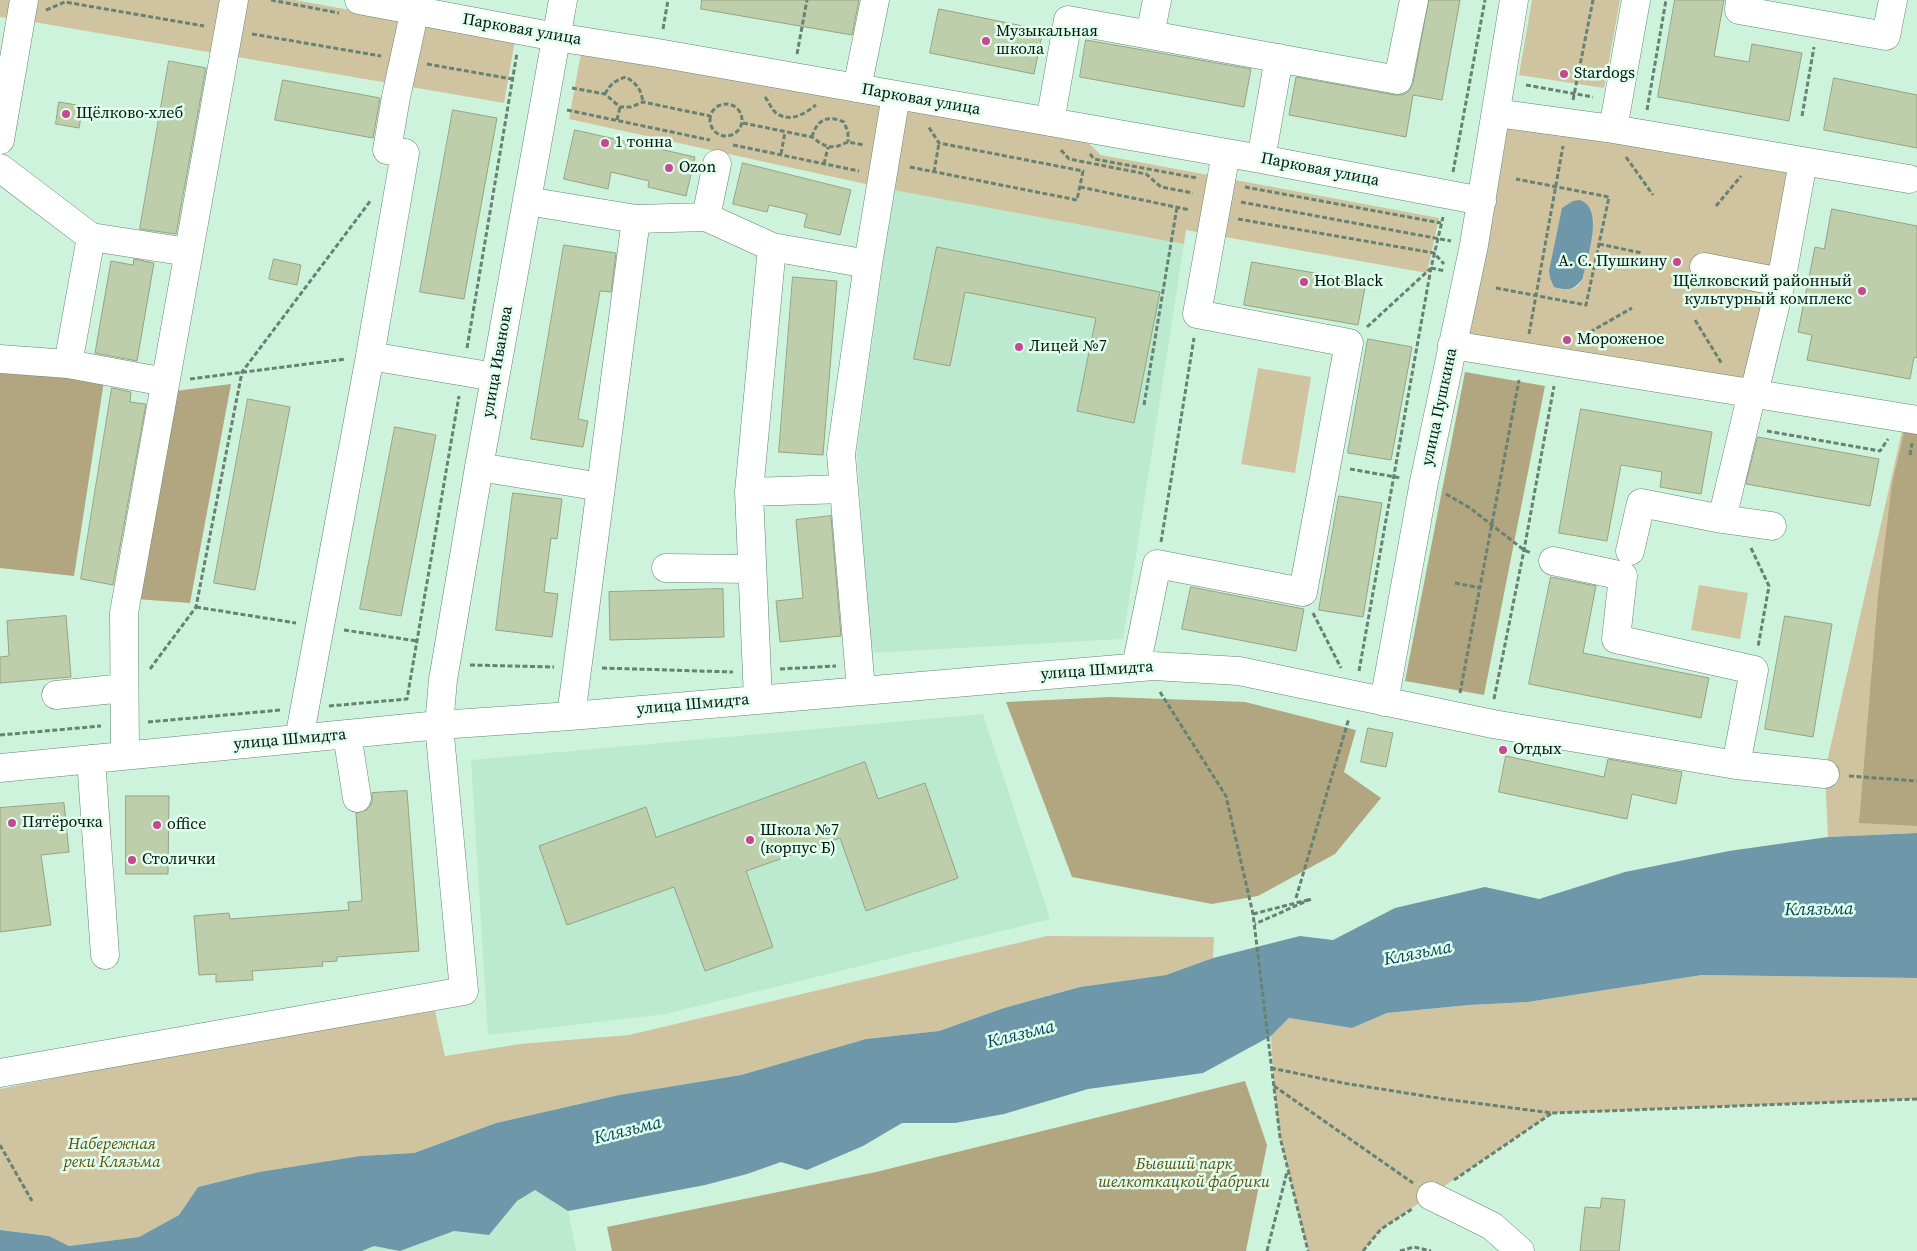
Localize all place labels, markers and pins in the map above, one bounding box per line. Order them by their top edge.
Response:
place label: Музыкальная школа [996,22,1098,60]
marker: Музыкальная школа [980,35,992,47]
place label: Stardogs [1574,64,1635,84]
marker: Stardogs [1558,68,1570,80]
place label: Щёлково-хлеб [76,104,183,124]
marker: Щёлково-хлеб [60,108,72,120]
place label: 1 тонна [615,133,672,153]
marker: 1 тонна [599,137,611,149]
place label: Ozon [679,158,716,178]
marker: Ozon [663,162,675,174]
place label: А. С. Пушкину [1558,252,1667,272]
marker: А. С. Пушкину [1671,256,1683,268]
place label: Hot Black [1314,272,1383,292]
place label: Щёлковский районный культурный комплекс [1673,272,1852,310]
marker: Hot Black [1298,276,1310,288]
marker: Щёлковский районный культурный комплекс [1856,285,1868,297]
place label: Мороженое [1577,330,1664,350]
marker: Мороженое [1561,334,1573,346]
place label: Лицей №7 [1029,337,1107,357]
marker: Лицей №7 [1013,341,1025,353]
place label: Отдых [1513,740,1562,760]
marker: Отдых [1497,744,1509,756]
place label: Пятёрочка [22,813,103,833]
place label: office [167,815,206,835]
marker: Пятёрочка [6,817,18,829]
marker: office [151,819,163,831]
place label: Школа №7 (корпус Б) [760,821,839,859]
marker: Школа №7 (корпус Б) [744,834,756,846]
place label: Столички [142,850,216,870]
marker: Столички [126,854,138,866]

